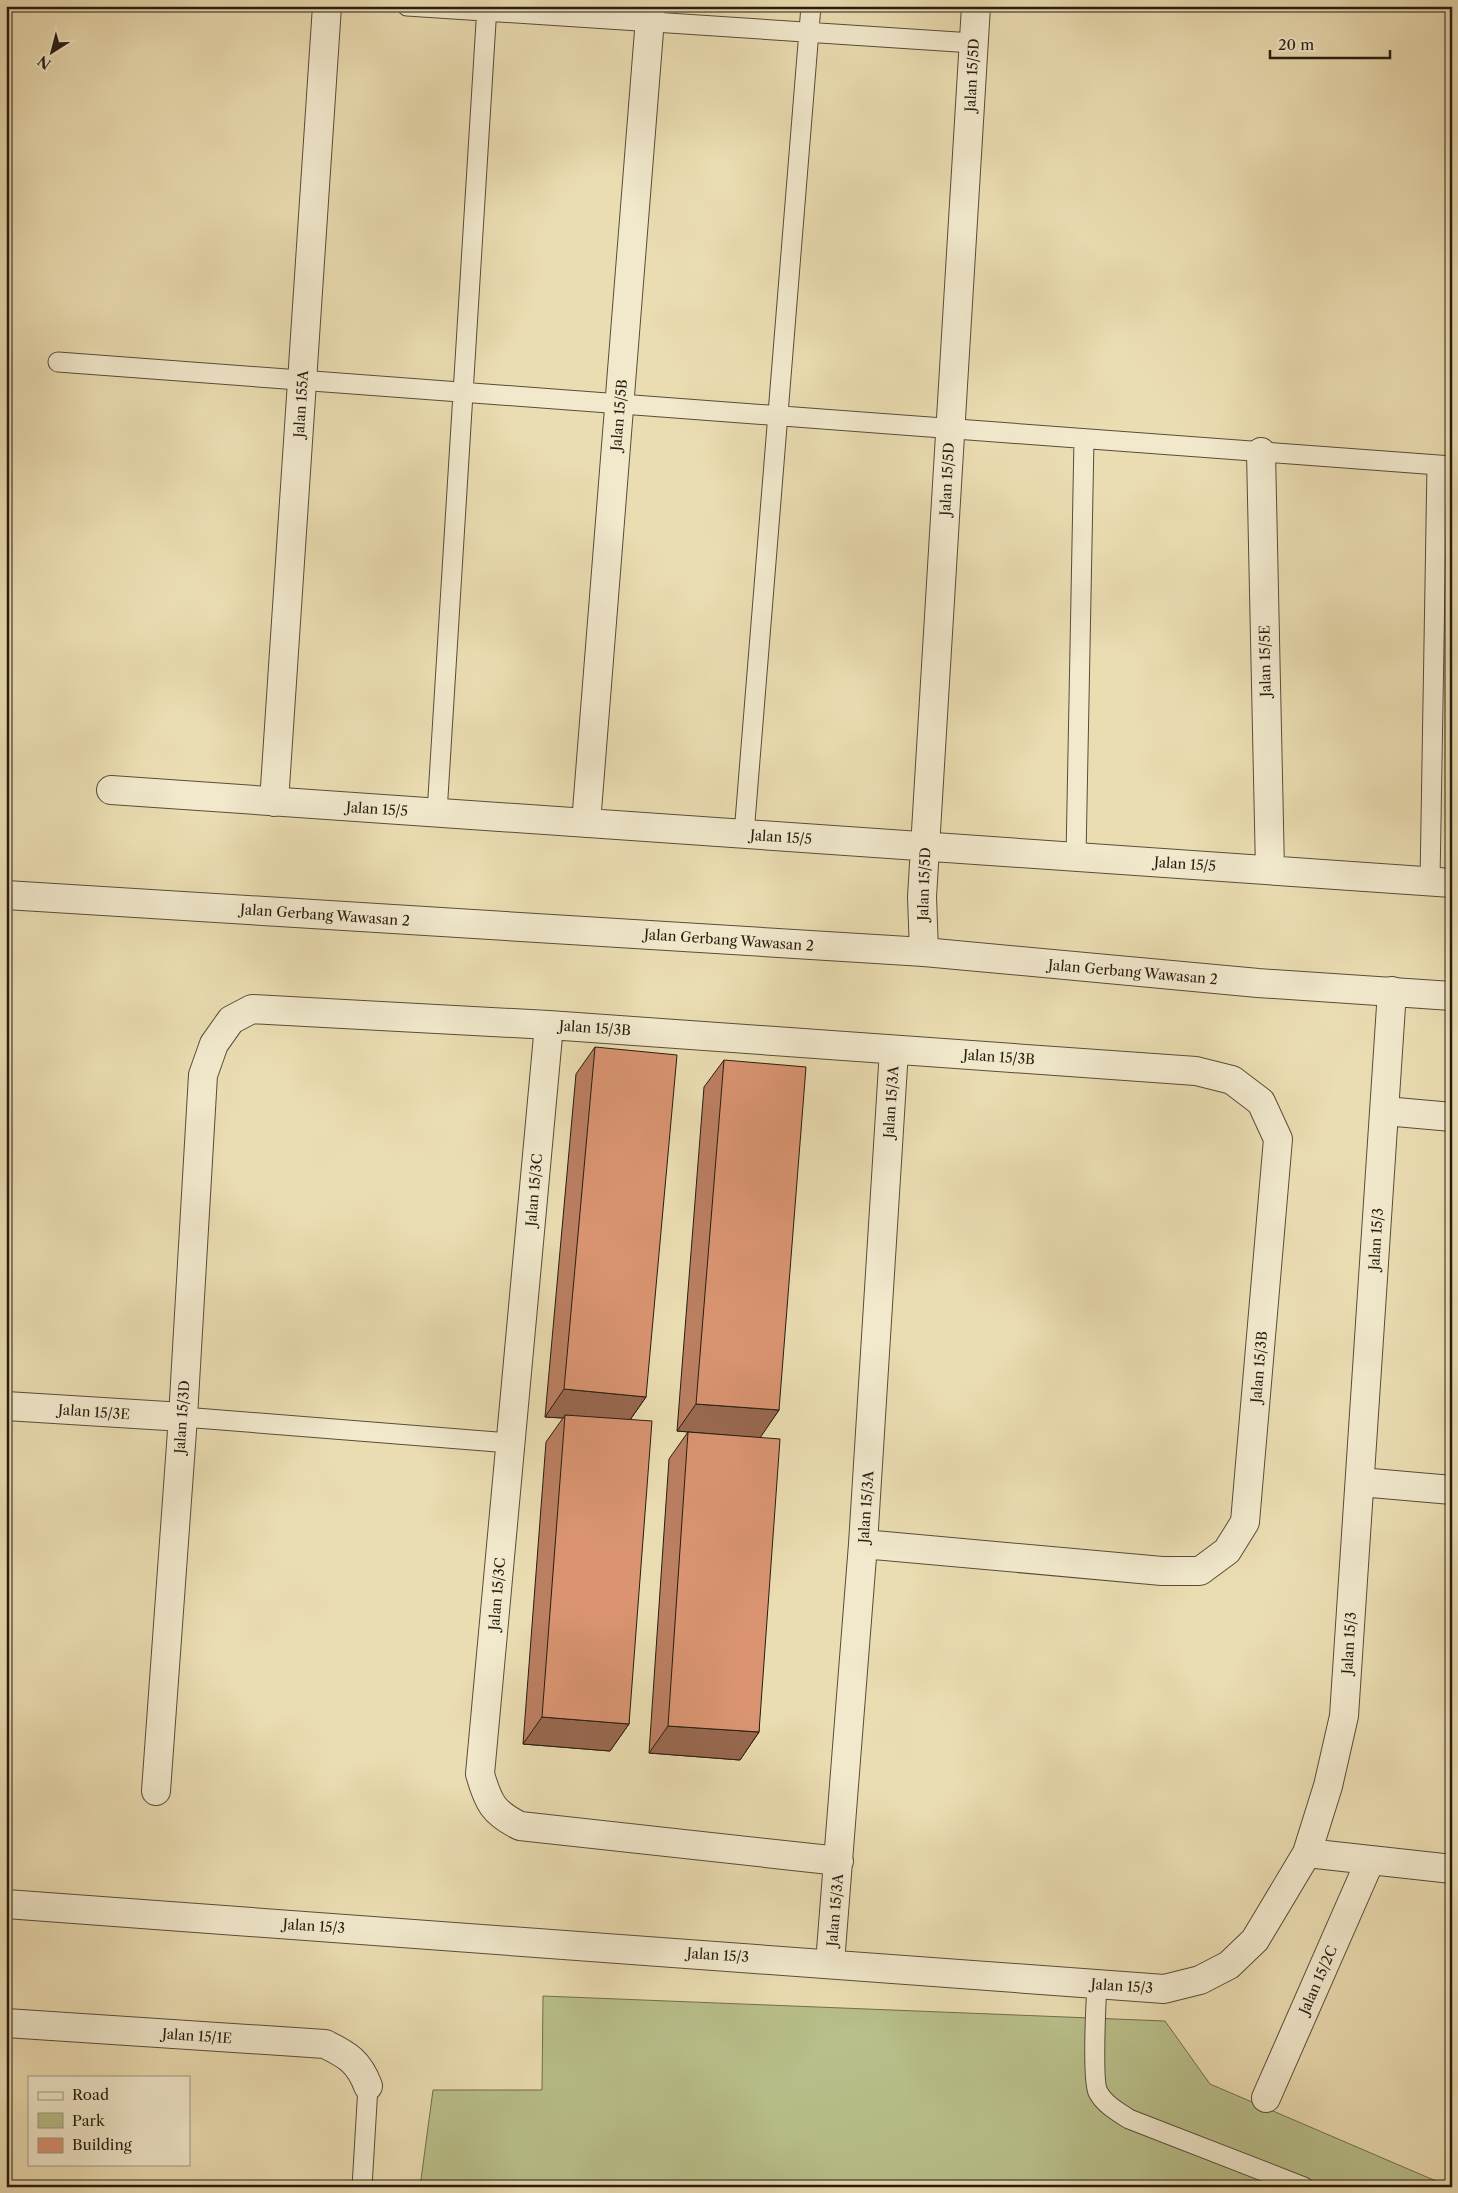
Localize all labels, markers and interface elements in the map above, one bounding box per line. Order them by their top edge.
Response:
north arrow [28,28,78,78]
scale bar [1270,28,1390,60]
text: 20 m [1278,35,1314,54]
street label: Jalan 15/5D [961,38,983,114]
text: N [34,52,55,73]
street label: Jalan 155A [290,369,312,440]
street label: Jalan 15/5B [607,378,631,454]
street label: Jalan 15/5D [936,442,958,518]
street label: Jalan 15/5E [1255,625,1275,699]
street label: Jalan 15/5 [343,798,409,820]
street label: Jalan 15/5 [747,826,813,848]
street label: Jalan 15/5D [914,847,934,923]
street label: Jalan 15/5 [1151,853,1217,875]
street label: Jalan Gerbang Wawasan 2 [238,900,410,930]
street label: Jalan Gerbang Wawasan 2 [642,925,814,955]
street label: Jalan Gerbang Wawasan 2 [1045,955,1219,988]
street label: Jalan 15/3B [556,1016,632,1040]
street label: Jalan 15/3B [960,1045,1036,1069]
street label: Jalan 15/3A [879,1065,903,1141]
street label: Jalan 15/3C [522,1153,546,1229]
street label: Jalan 15/3 [1365,1207,1387,1273]
street label: Jalan 15/3B [1247,1330,1271,1406]
street label: Jalan 15/3D [170,1380,194,1456]
street label: Jalan 15/3E [55,1400,131,1423]
street label: Jalan 15/3A [854,1470,878,1546]
street label: Jalan 15/3C [485,1557,509,1633]
street label: Jalan 15/3 [1338,1611,1360,1677]
street label: Jalan 15/3A [823,1872,847,1949]
street label: Jalan 15/3 [280,1915,346,1937]
street label: Jalan 15/2C [1294,1943,1341,2019]
street label: Jalan 15/3 [684,1944,750,1966]
street label: Jalan 15/3 [1088,1975,1154,1997]
street label: Jalan 15/1E [159,2024,233,2047]
legend [28,2076,190,2166]
text: Road [72,2085,109,2104]
text: Park [72,2111,106,2130]
text: Building [72,2135,132,2154]

